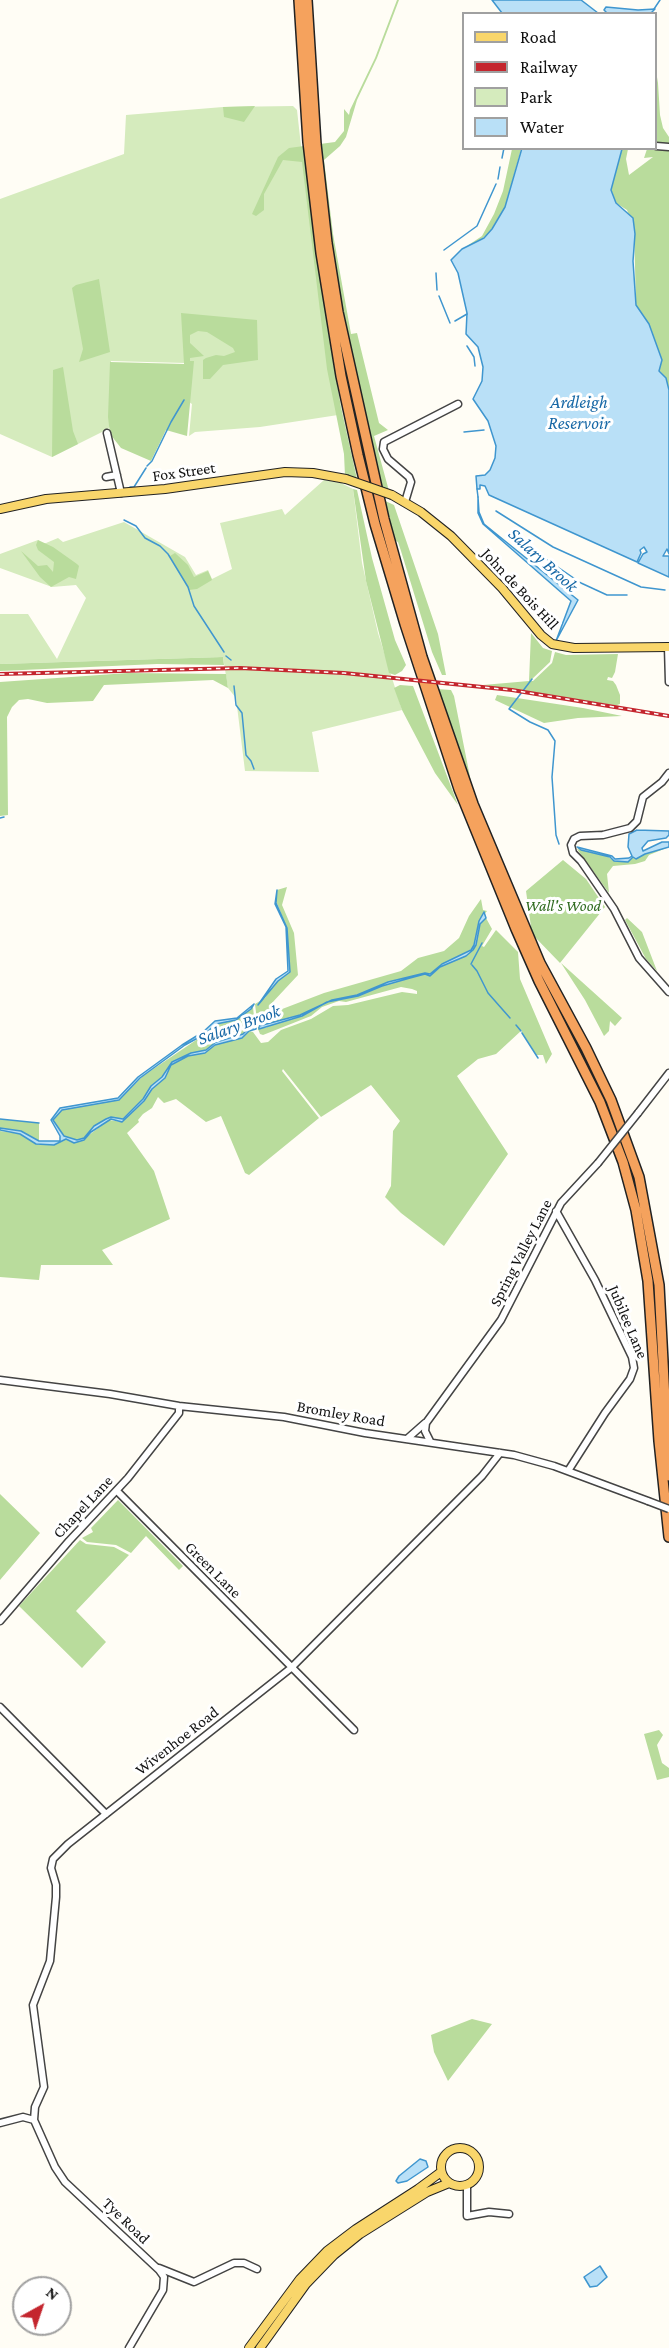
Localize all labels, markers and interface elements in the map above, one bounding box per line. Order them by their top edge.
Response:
legend [462,12,657,150]
text: Road [520,27,557,47]
text: Railway [520,57,577,77]
text: Park [520,87,552,107]
text: Water [520,117,564,137]
water label: Ardleigh Reservoir [548,391,610,434]
street label: Fox Street [151,458,217,486]
water label: Salary Brook [504,523,582,597]
street label: John de Bois Hill [477,544,563,634]
park label: Wall's Wood [525,896,601,916]
water label: Salary Brook [195,1000,283,1050]
street label: Spring Valley Lane [486,1196,556,1310]
street label: Jubilee Lane [604,1282,652,1362]
street label: Bromley Road [296,1397,386,1431]
street label: Chapel Lane [49,1472,117,1542]
street label: Green Lane [181,1538,245,1602]
street label: Wivenhoe Road [131,1703,223,1779]
street label: Tye Road [98,2194,154,2248]
north arrow [12,2276,72,2336]
text: N [43,2283,62,2303]

